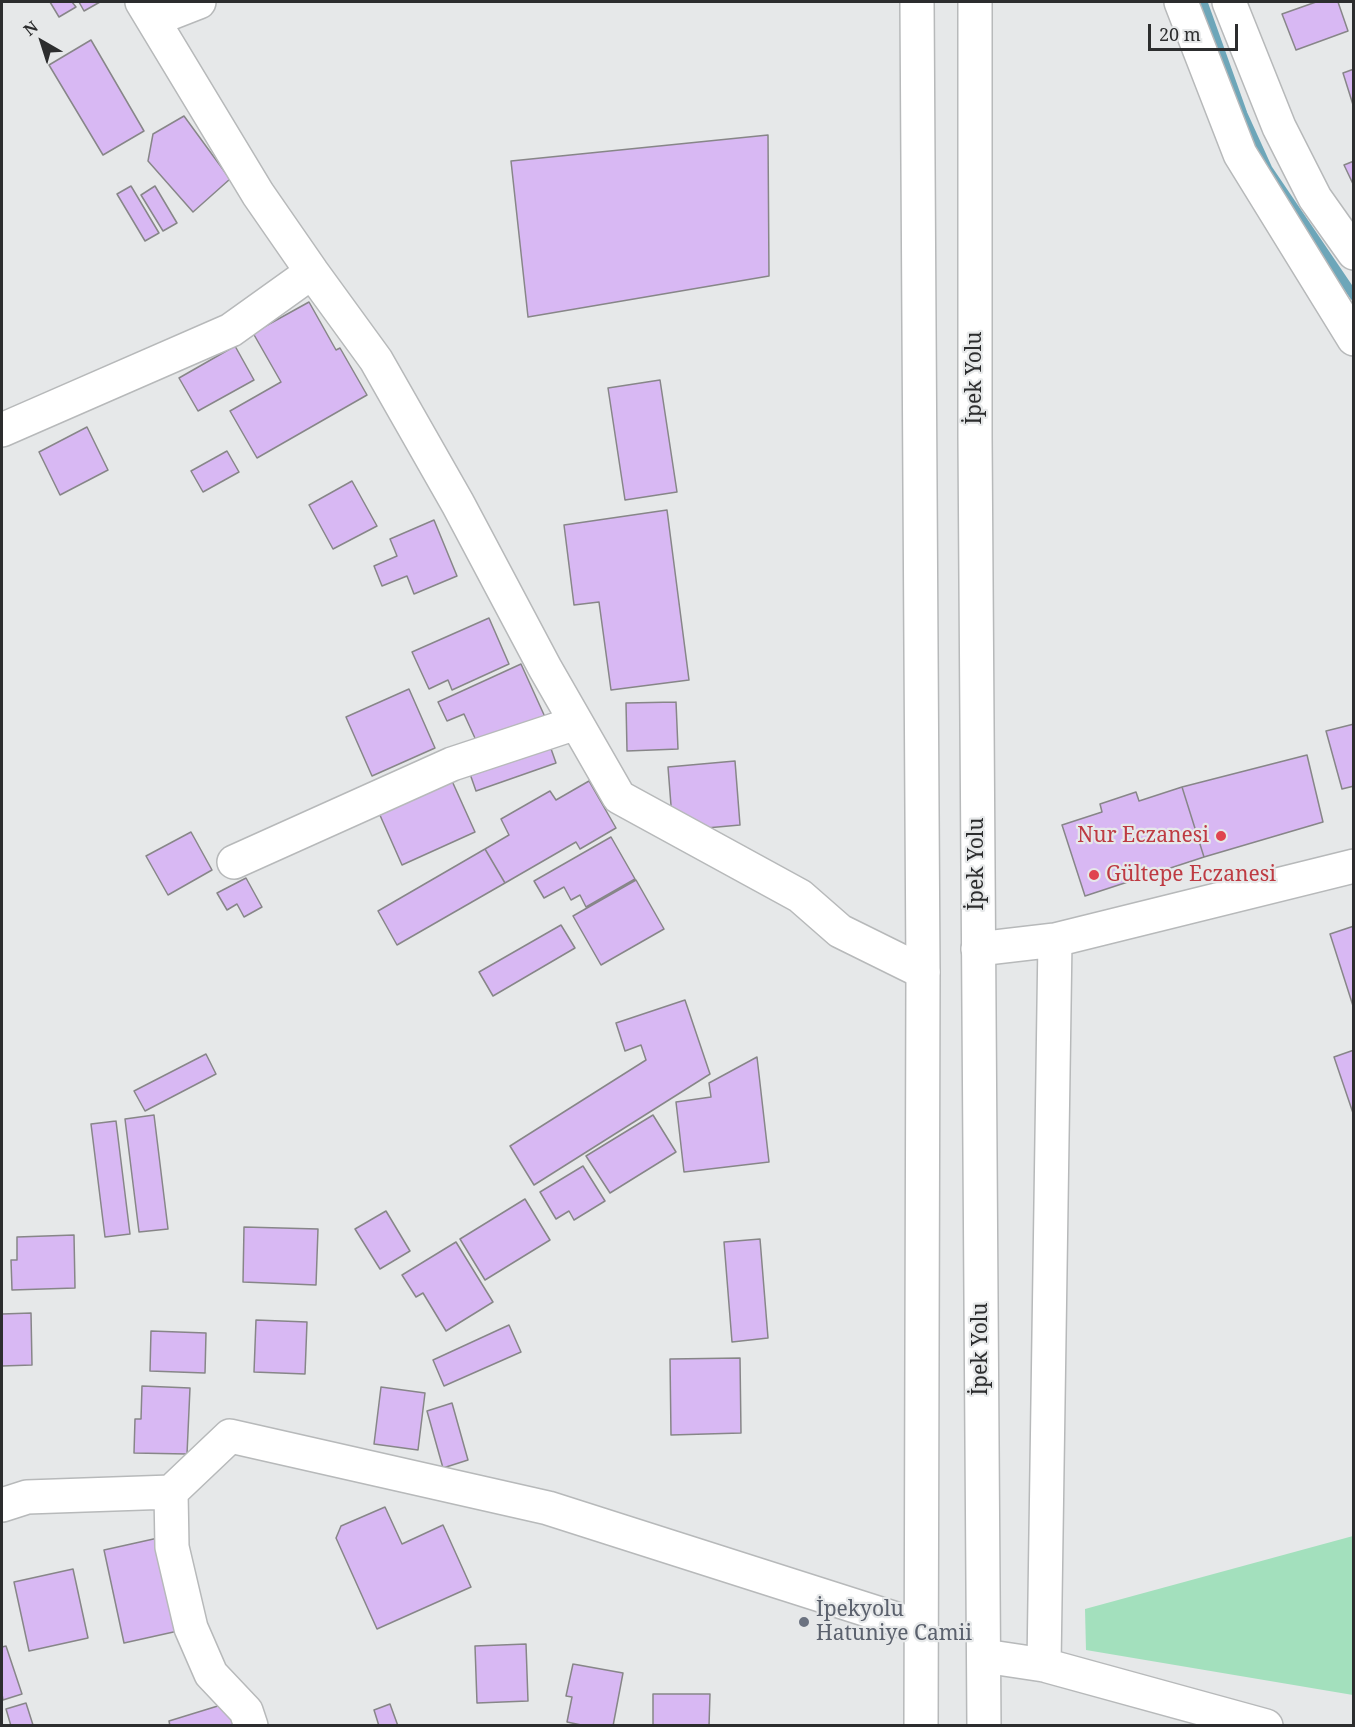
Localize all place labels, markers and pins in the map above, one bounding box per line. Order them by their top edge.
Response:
place label: Nur Eczanesi [1077,823,1209,849]
marker: Nur Eczanesi [1214,829,1228,843]
place label: Gültepe Eczanesi [1106,862,1276,888]
marker: Gültepe Eczanesi [1087,868,1101,882]
place label: İpekyolu Hatuniye Camii [816,1597,972,1647]
marker: İpekyolu Hatuniye Camii [797,1615,811,1629]

